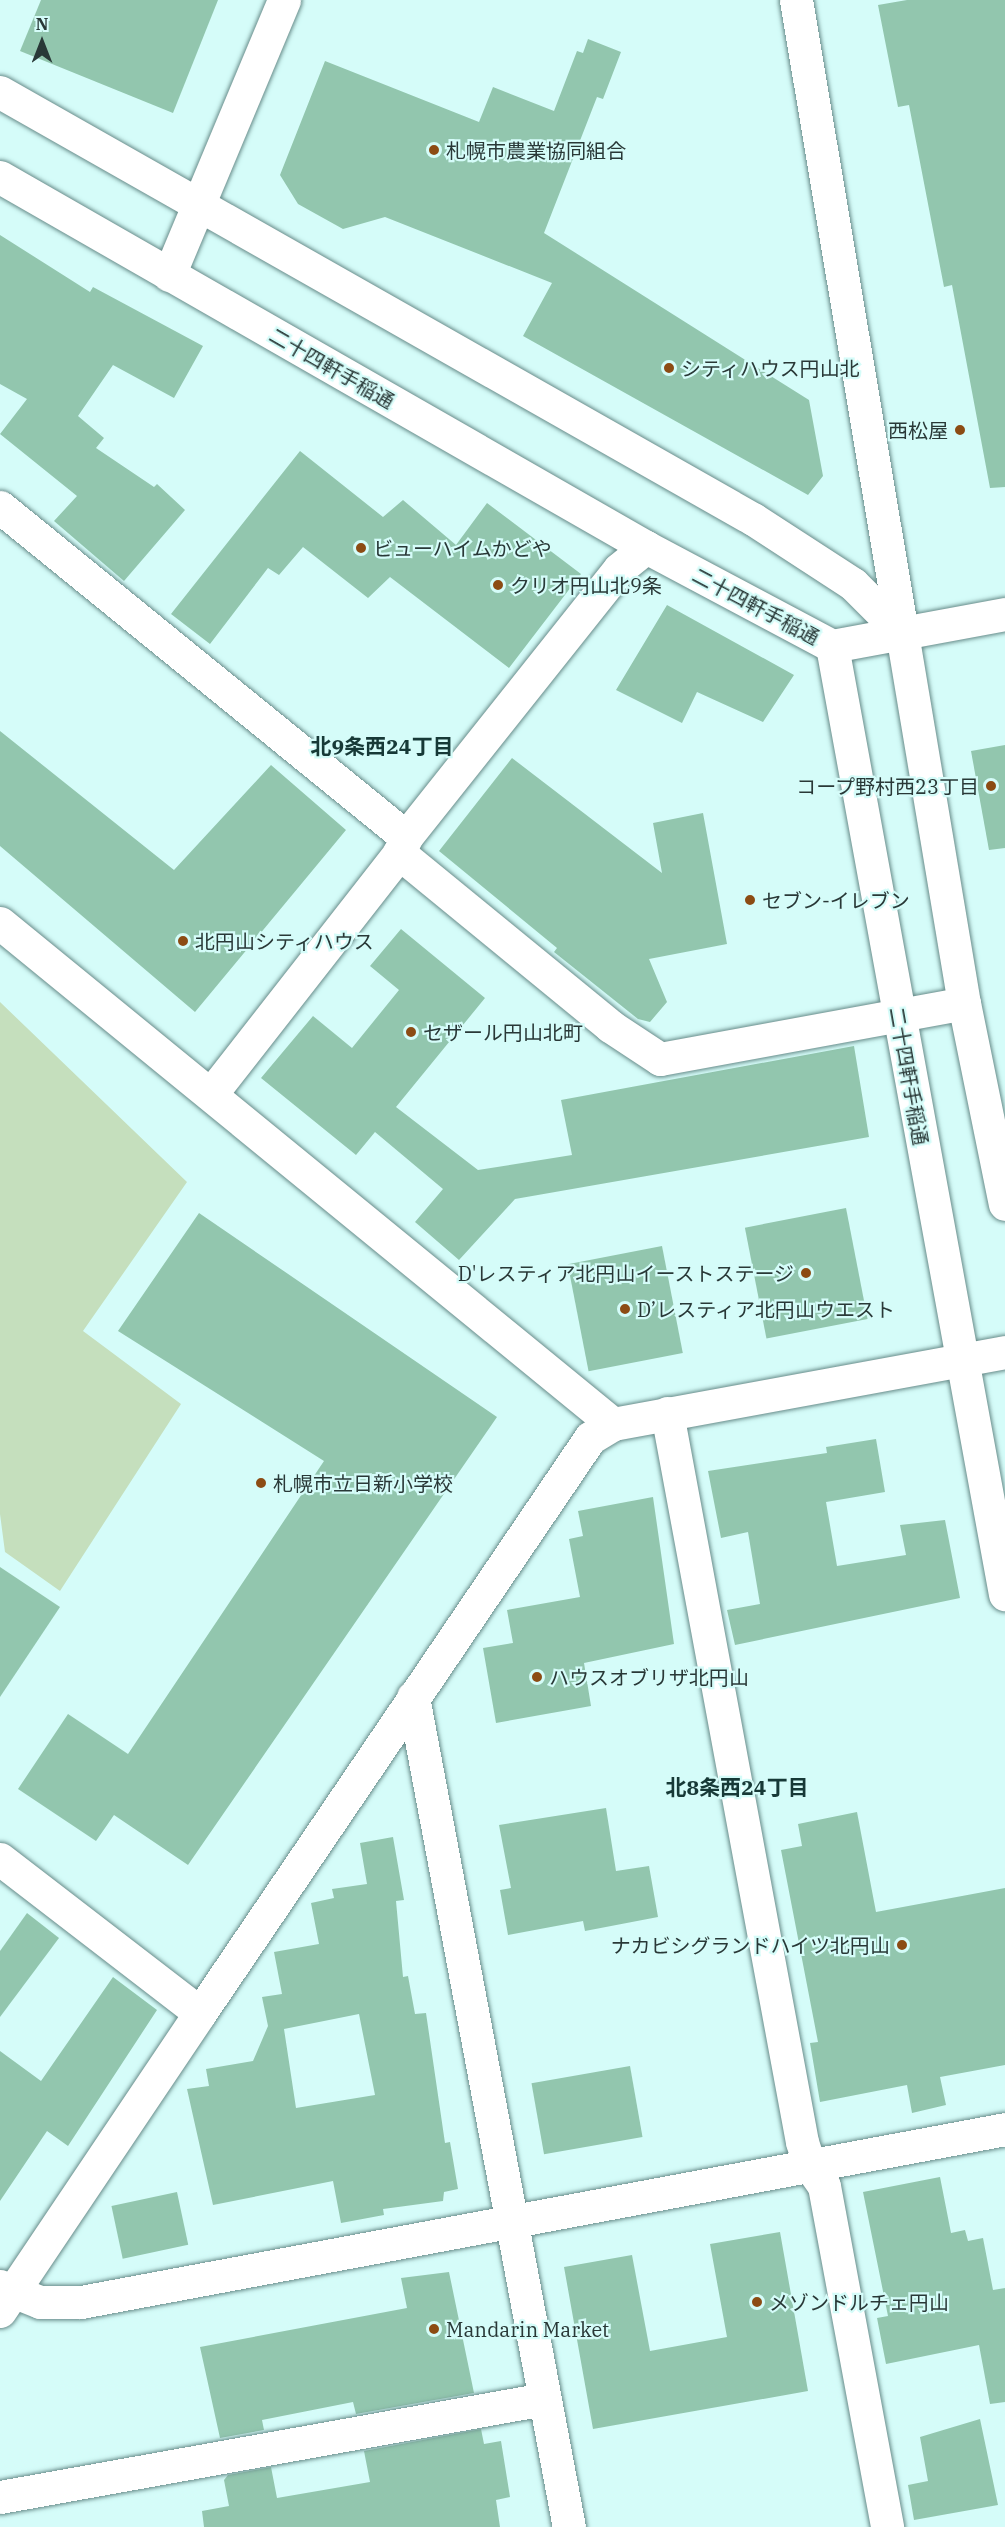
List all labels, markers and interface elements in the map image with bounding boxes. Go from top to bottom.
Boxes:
north arrow [12,12,72,72]
text: N [36,14,48,34]
place label: 札幌市農業協同組合 [446,138,626,162]
marker: 札幌市農業協同組合 [427,143,441,157]
street label: 二十四軒手稲通 [265,323,399,413]
place label: シティハウス円山北 [681,356,861,380]
marker: シティハウス円山北 [662,361,676,375]
place label: 西松屋 [888,418,948,442]
marker: 西松屋 [953,423,967,437]
place label: ビューハイムかどや [373,536,553,560]
marker: ビューハイムかどや [354,541,368,555]
street label: 二十四軒手稲通 [689,563,823,649]
place label: クリオ円山北9条 [510,573,662,597]
marker: クリオ円山北9条 [491,578,505,592]
district label: 北9条西24丁目 [311,733,453,759]
place label: コープ野村西23丁目 [795,774,979,798]
marker: コープ野村西23丁目 [984,779,998,793]
place label: セブン-イレブン [762,888,910,912]
marker: セブン-イレブン [743,893,757,907]
place label: 北円山シティハウス [195,929,375,953]
marker: 北円山シティハウス [176,934,190,948]
street label: 二十四軒手稲通 [885,1005,933,1147]
place label: セザール円山北町 [423,1020,583,1044]
marker: セザール円山北町 [404,1025,418,1039]
place label: D'レスティア北円山イーストステージ [455,1261,794,1285]
marker: D'レスティア北円山イーストステージ [799,1266,813,1280]
place label: D’レスティア北円山ウエスト [637,1297,896,1321]
marker: D’レスティア北円山ウエスト [618,1302,632,1316]
place label: 札幌市立日新小学校 [273,1471,453,1495]
marker: 札幌市立日新小学校 [254,1476,268,1490]
place label: ハウスオブリザ北円山 [549,1665,749,1689]
marker: ハウスオブリザ北円山 [530,1670,544,1684]
district label: 北8条西24丁目 [666,1774,808,1800]
place label: ナカビシグランドハイツ北円山 [610,1933,890,1957]
marker: ナカビシグランドハイツ北円山 [895,1938,909,1952]
place label: メゾンドルチェ円山 [769,2290,949,2314]
marker: メゾンドルチェ円山 [750,2295,764,2309]
place label: Mandarin Market [446,2317,609,2341]
marker: Mandarin Market [427,2322,441,2336]

